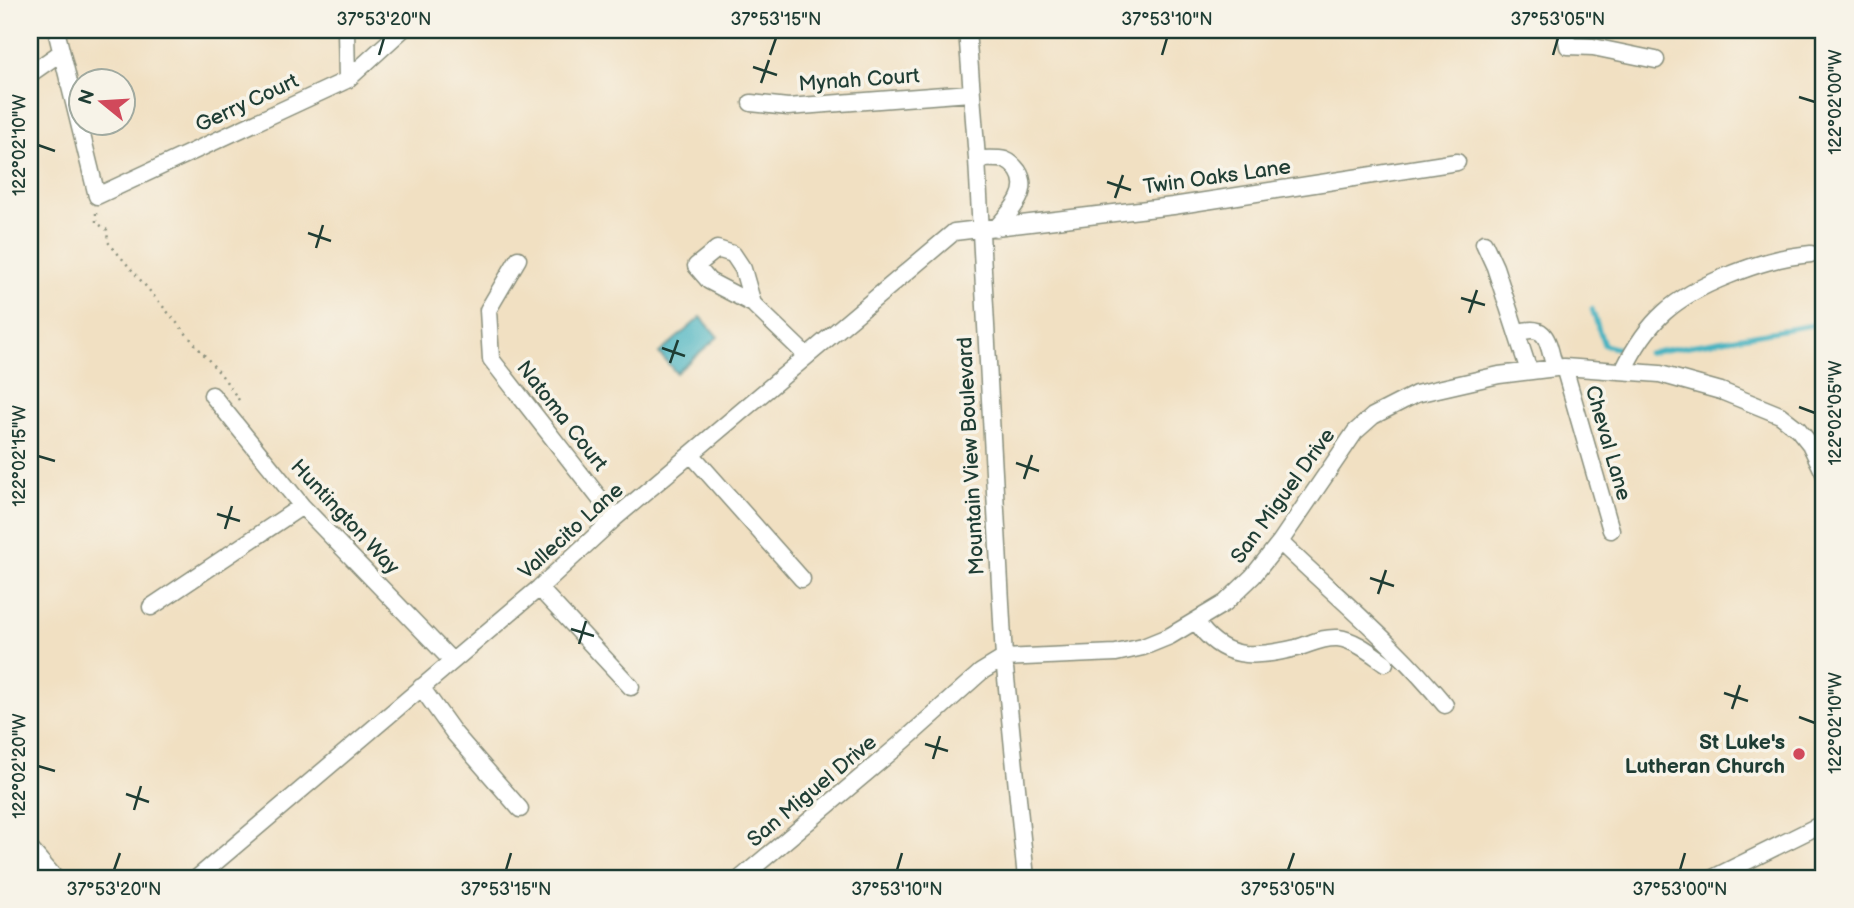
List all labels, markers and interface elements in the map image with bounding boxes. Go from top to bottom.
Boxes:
text: 37°53'20"N [336,9,432,30]
text: 37°53'15"N [730,9,822,30]
text: 37°53'10"N [1121,9,1213,30]
text: 37°53'05"N [1511,9,1605,30]
text: 122°02'00"W [1825,49,1846,155]
street label: Mynah Court [798,63,921,97]
north arrow [66,66,136,136]
street label: Gerry Court [191,68,303,138]
text: N [74,87,100,108]
text: 122°02'10"W [9,93,30,196]
street label: Twin Oaks Lane [1142,154,1292,200]
street label: Mountain View Boulevard [952,336,990,576]
street label: Natoma Court [511,356,613,477]
text: 122°02'05"W [1825,360,1846,466]
street label: Cheval Lane [1580,383,1636,503]
text: 122°02'15"W [9,405,30,507]
street label: San Miguel Drive [1226,423,1340,569]
street label: Huntington Way [285,454,405,580]
street label: Vallecito Lane [514,478,628,584]
text: 122°02'10"W [1825,671,1846,774]
text: 122°02'20"W [9,713,30,819]
street label: San Miguel Drive [742,730,882,852]
place label: St Luke's Lutheran Church [1625,730,1785,779]
marker: St Luke's Lutheran Church [1791,746,1807,762]
text: 37°53'20"N [66,879,162,900]
text: 37°53'15"N [460,879,552,900]
text: 37°53'10"N [851,879,943,900]
text: 37°53'05"N [1241,879,1335,900]
text: 37°53'00"N [1632,879,1728,900]

